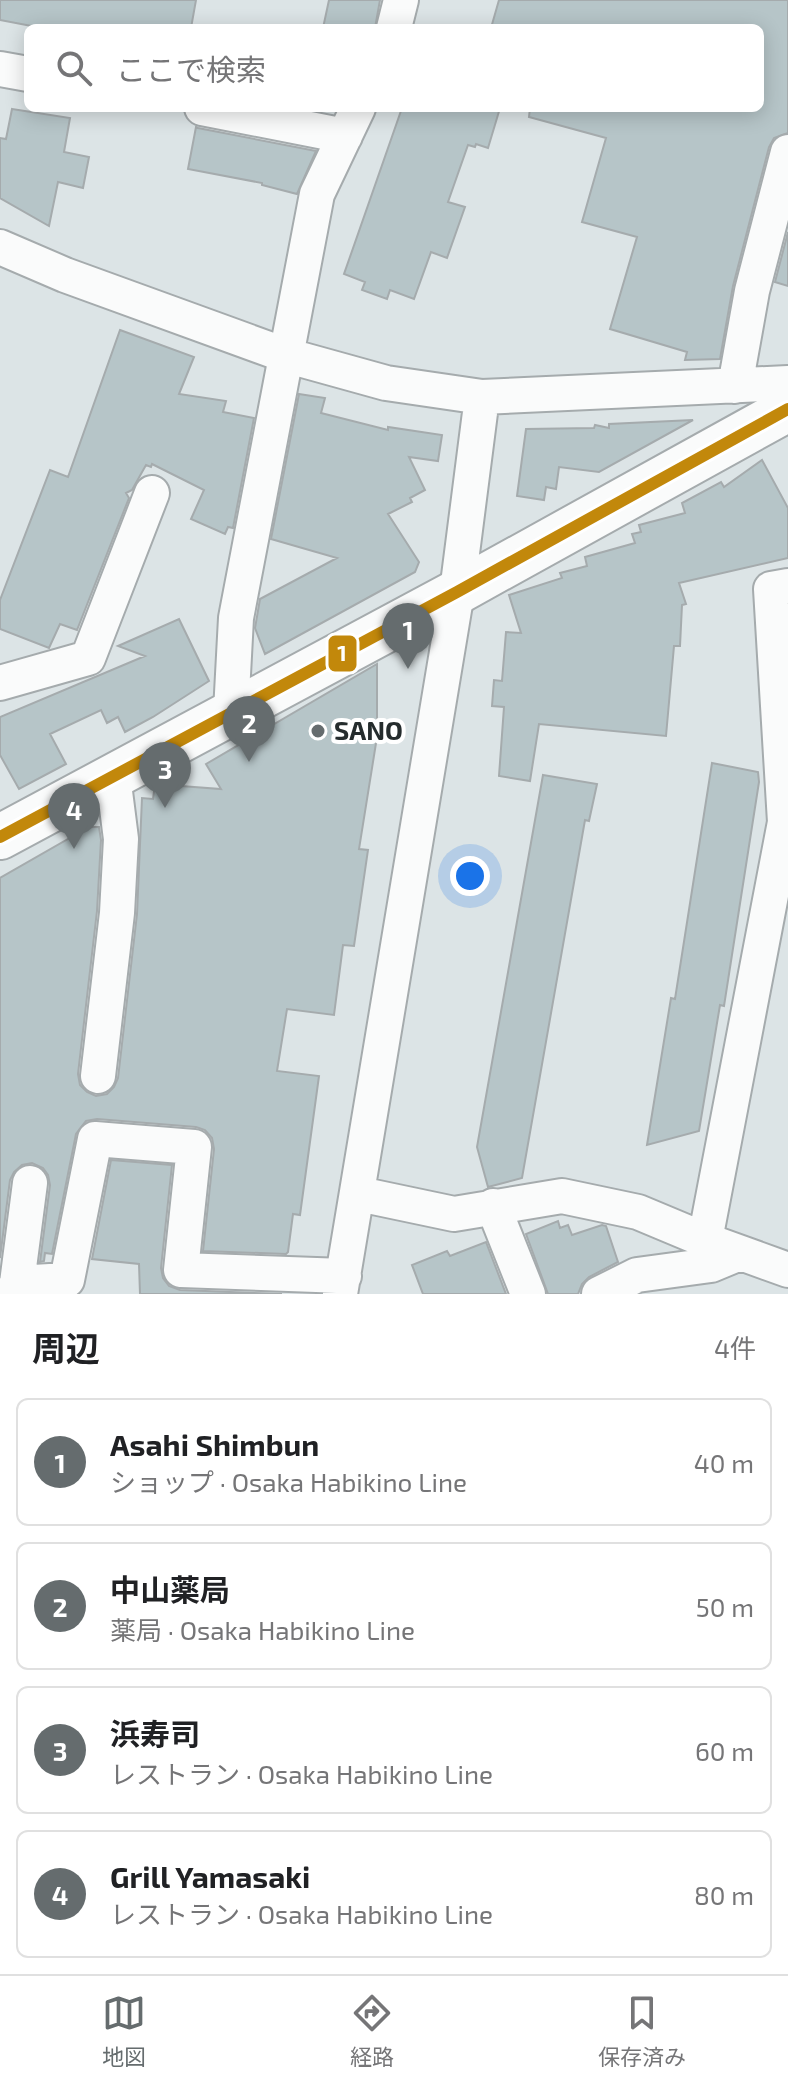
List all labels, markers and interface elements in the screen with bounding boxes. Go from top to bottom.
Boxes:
search box [24,24,764,112]
icon: search [52,46,96,90]
text: ここで検索 [116,51,266,87]
pin: 1 [382,603,434,669]
line badge: 1 [327,634,358,673]
text: 1 [337,639,347,665]
pin: 2 [223,696,275,762]
place label: SANO [334,714,403,745]
marker: SANO [309,722,327,740]
pin: 3 [139,742,191,808]
pin: 4 [48,783,100,849]
your location [450,856,490,896]
text: 周辺 [32,1327,100,1368]
text: 4件 [714,1332,756,1363]
text: Asahi Shimbun [110,1426,319,1462]
text: 1 [54,1447,66,1478]
text: 40 m [694,1447,754,1478]
text: ショップ · Osaka Habikino Line [110,1466,467,1497]
text: 中山薬局 [110,1571,230,1607]
text: 2 [52,1591,68,1622]
text: 50 m [696,1591,754,1622]
text: 薬局 · Osaka Habikino Line [110,1614,415,1645]
text: 浜寿司 [110,1715,200,1751]
text: 3 [53,1735,67,1766]
text: 60 m [695,1735,754,1766]
text: レストラン · Osaka Habikino Line [110,1758,493,1789]
text: Grill Yamasaki [110,1858,310,1894]
text: 4 [52,1879,68,1910]
text: 80 m [694,1879,754,1910]
text: レストラン · Osaka Habikino Line [110,1898,493,1929]
tab: 地図 [102,1991,146,2071]
tab: 経路 [350,1991,394,2071]
tab: 保存済み [598,1991,686,2071]

